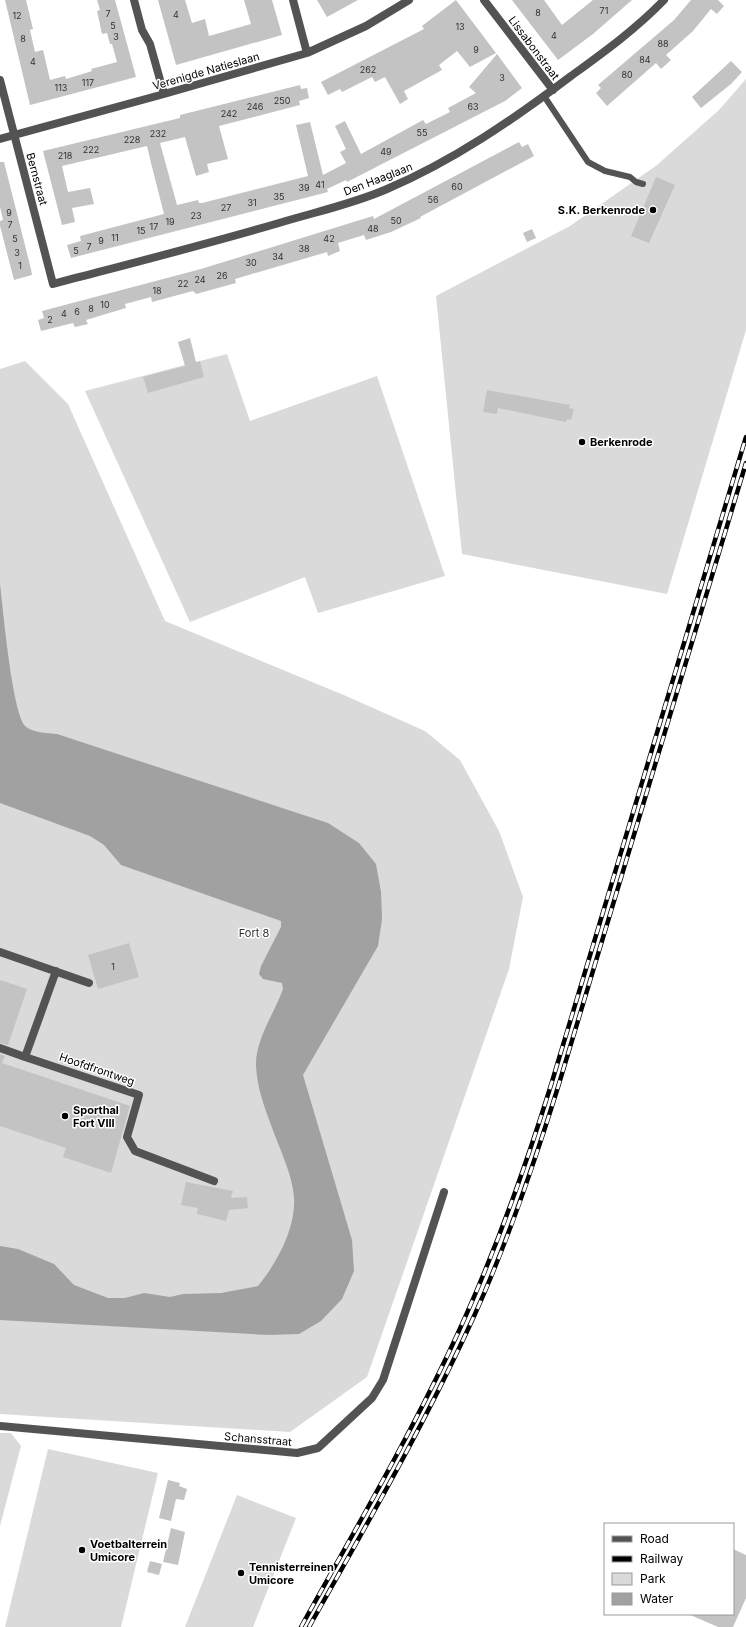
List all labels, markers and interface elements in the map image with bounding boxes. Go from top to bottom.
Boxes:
house number: 71 [600,5,608,16]
house number: 8 [535,7,541,18]
house number: 7 [105,8,111,19]
house number: 4 [173,9,179,20]
house number: 12 [12,10,22,21]
street label: Lissabonstraat [506,13,563,83]
house number: 5 [110,20,116,31]
house number: 13 [455,21,465,32]
house number: 4 [551,30,557,41]
house number: 3 [113,31,119,42]
house number: 8 [20,33,26,44]
house number: 88 [657,38,669,49]
house number: 9 [473,44,479,55]
street label: Verenigde Natieslaan [151,49,261,93]
house number: 84 [639,54,651,65]
house number: 4 [30,56,36,67]
house number: 262 [360,64,376,75]
house number: 80 [621,69,633,80]
house number: 3 [499,72,505,83]
house number: 117 [82,77,94,88]
house number: 113 [55,82,68,93]
house number: 250 [274,95,291,106]
house number: 246 [247,101,264,112]
house number: 63 [467,101,479,112]
house number: 242 [221,108,237,119]
house number: 55 [417,127,427,138]
house number: 232 [150,128,166,139]
house number: 228 [124,134,141,145]
house number: 222 [83,144,99,155]
house number: 49 [380,146,392,157]
house number: 218 [58,150,73,161]
street label: Bernstraat [23,151,51,207]
street label: Den Haaglaan [342,159,414,199]
house number: 41 [315,179,325,190]
house number: 60 [451,181,463,192]
house number: 39 [298,182,310,193]
house number: 35 [273,191,285,202]
house number: 56 [427,194,439,205]
house number: 31 [247,197,257,208]
house number: 27 [221,202,231,213]
place label: S.K. Berkenrode [558,203,645,217]
marker: S.K. Berkenrode [648,205,658,215]
house number: 9 [6,207,12,218]
house number: 23 [190,210,202,221]
house number: 50 [390,215,402,226]
house number: 19 [165,216,175,227]
house number: 7 [7,219,13,230]
house number: 17 [150,221,158,232]
house number: 48 [367,223,379,234]
house number: 15 [136,225,146,236]
house number: 11 [111,232,119,243]
house number: 5 [12,233,18,244]
house number: 42 [323,233,335,244]
house number: 9 [98,235,104,246]
house number: 7 [86,241,92,252]
house number: 38 [298,243,310,254]
house number: 5 [73,245,79,256]
house number: 3 [14,247,20,258]
house number: 34 [272,251,284,262]
house number: 30 [245,257,257,268]
house number: 1 [18,260,22,271]
house number: 26 [216,270,228,281]
house number: 24 [194,274,206,285]
house number: 22 [178,278,188,289]
house number: 18 [152,285,162,296]
house number: 10 [100,299,110,310]
house number: 8 [88,303,94,314]
house number: 6 [74,306,80,317]
house number: 4 [61,308,67,319]
house number: 2 [47,314,53,325]
place label: Berkenrode [590,435,653,449]
marker: Berkenrode [577,437,587,447]
park label: Fort 8 [239,926,269,940]
house number: 1 [111,961,115,972]
street label: Hoofdfrontweg [58,1050,136,1088]
place label: Sporthal Fort VIII [73,1103,119,1130]
marker: Sporthal Fort VIII [60,1111,70,1121]
street label: Schansstraat [224,1429,293,1449]
legend [604,1523,734,1615]
text: Road [640,1531,669,1546]
place label: Voetbalterrein Umicore [90,1537,167,1564]
marker: Voetbalterrein Umicore [77,1545,87,1555]
text: Railway [640,1551,684,1566]
place label: Tennisterreinen Umicore [249,1560,334,1587]
marker: Tennisterreinen Umicore [236,1568,246,1578]
text: Park [640,1571,666,1586]
text: Water [640,1591,674,1606]

